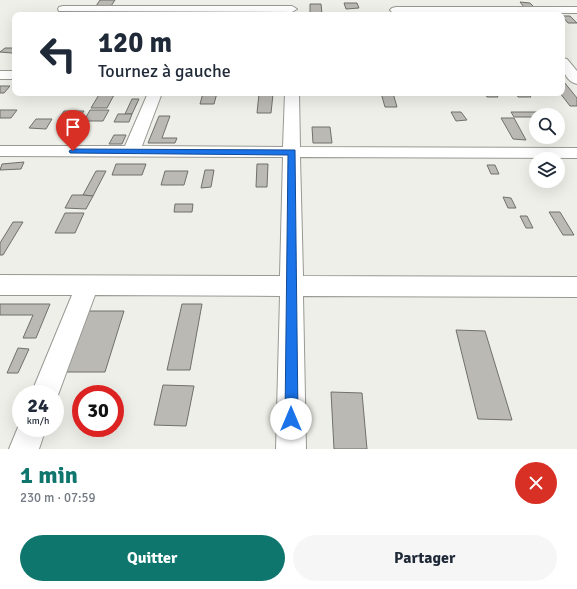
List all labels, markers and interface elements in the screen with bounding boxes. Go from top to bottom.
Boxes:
text: 120 m [98,26,172,60]
icon: left [32,28,84,80]
text: Tournez à gauche [98,60,231,82]
map controls [529,108,565,188]
button: search [529,108,565,144]
pin [56,110,90,151]
icon: arrive [62,116,84,138]
button: layers [529,152,565,188]
speed limit sign: 30 [72,385,124,437]
text: 24 [27,393,49,418]
position arrow [270,398,312,440]
text: km/h [27,415,49,427]
text: 1 min [20,460,78,490]
button: close [515,462,557,504]
text: 230 m · 07:59 [20,490,96,506]
button: Quitter [20,535,285,581]
button: Partager [293,535,557,581]

